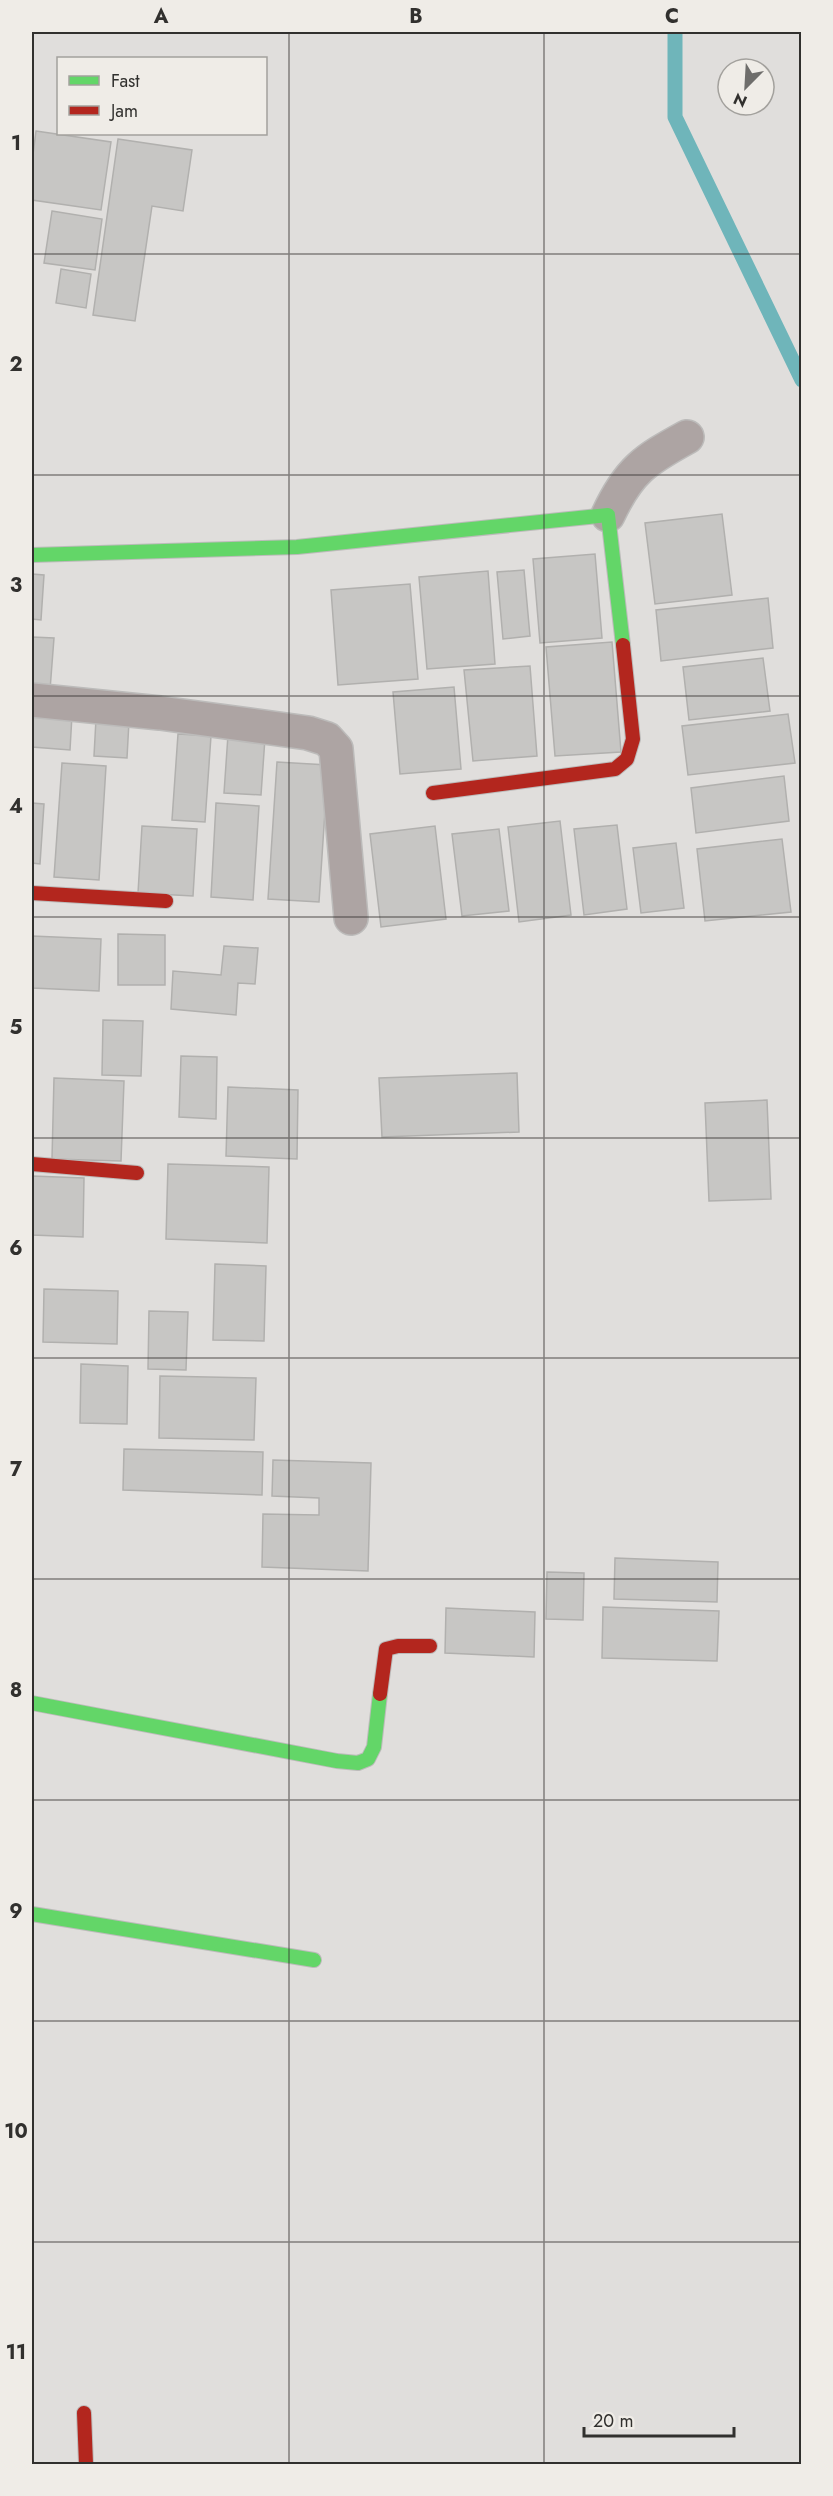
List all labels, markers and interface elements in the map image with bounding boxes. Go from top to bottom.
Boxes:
text: A [153,2,169,31]
text: B [409,2,423,31]
text: C [665,2,679,31]
legend [57,57,267,135]
north arrow [716,57,776,117]
text: Fast [111,68,140,94]
text: N [730,87,751,113]
text: Jam [109,98,138,124]
text: 1 [11,129,21,158]
text: 2 [9,350,23,379]
text: 3 [10,571,22,600]
text: 4 [9,792,23,821]
text: 5 [10,1013,23,1042]
text: 6 [9,1234,23,1263]
text: 7 [10,1455,23,1484]
text: 8 [10,1676,22,1705]
text: 9 [9,1897,23,1926]
text: 10 [4,2117,28,2146]
text: 11 [6,2338,26,2367]
scale bar [584,2400,734,2438]
text: 20 m [593,2408,633,2434]

